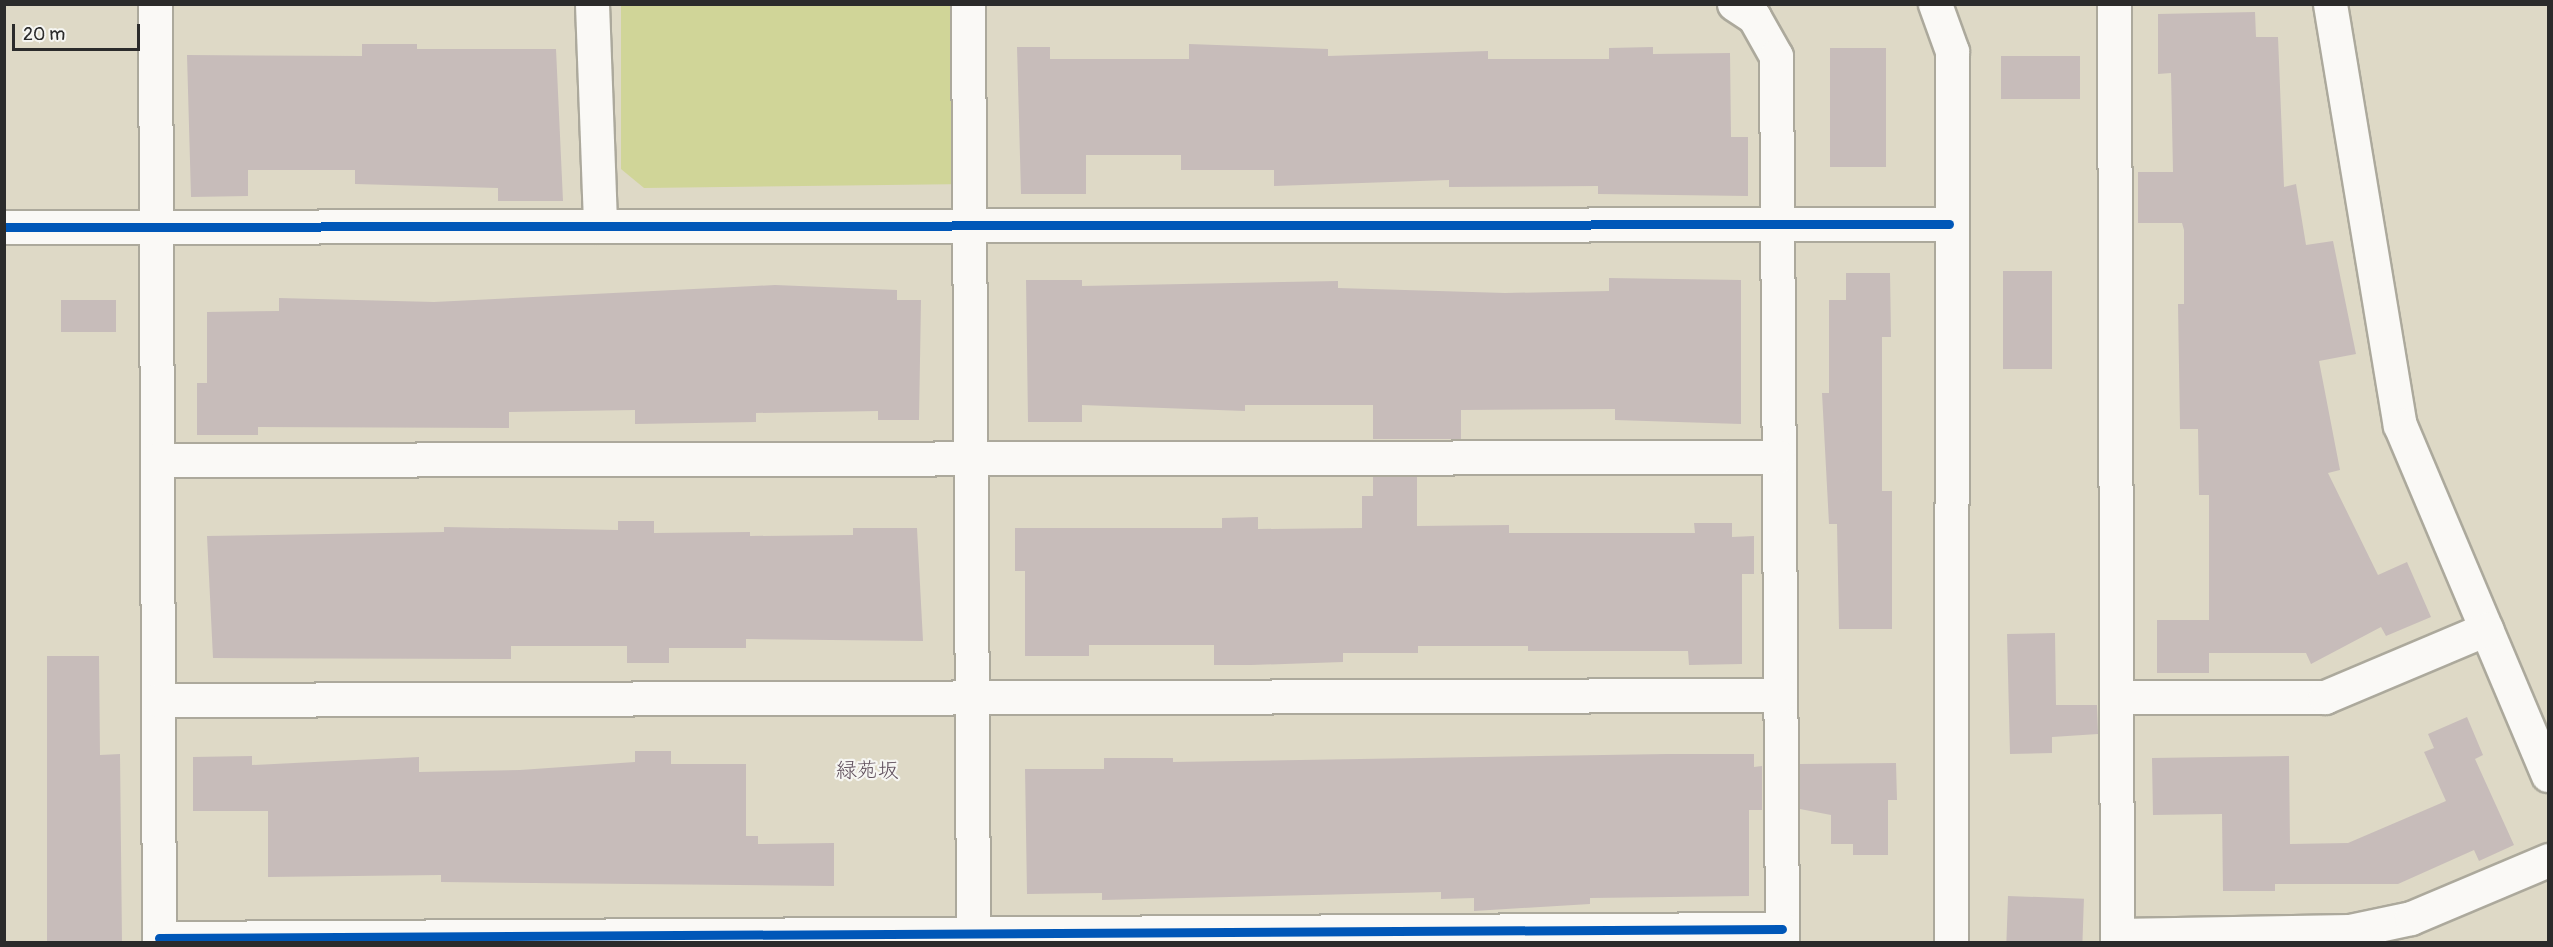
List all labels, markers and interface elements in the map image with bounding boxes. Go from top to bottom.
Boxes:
scale bar [15,12,142,50]
text: 20 m [23,23,65,46]
district label: 緑苑坂 [836,758,898,784]

